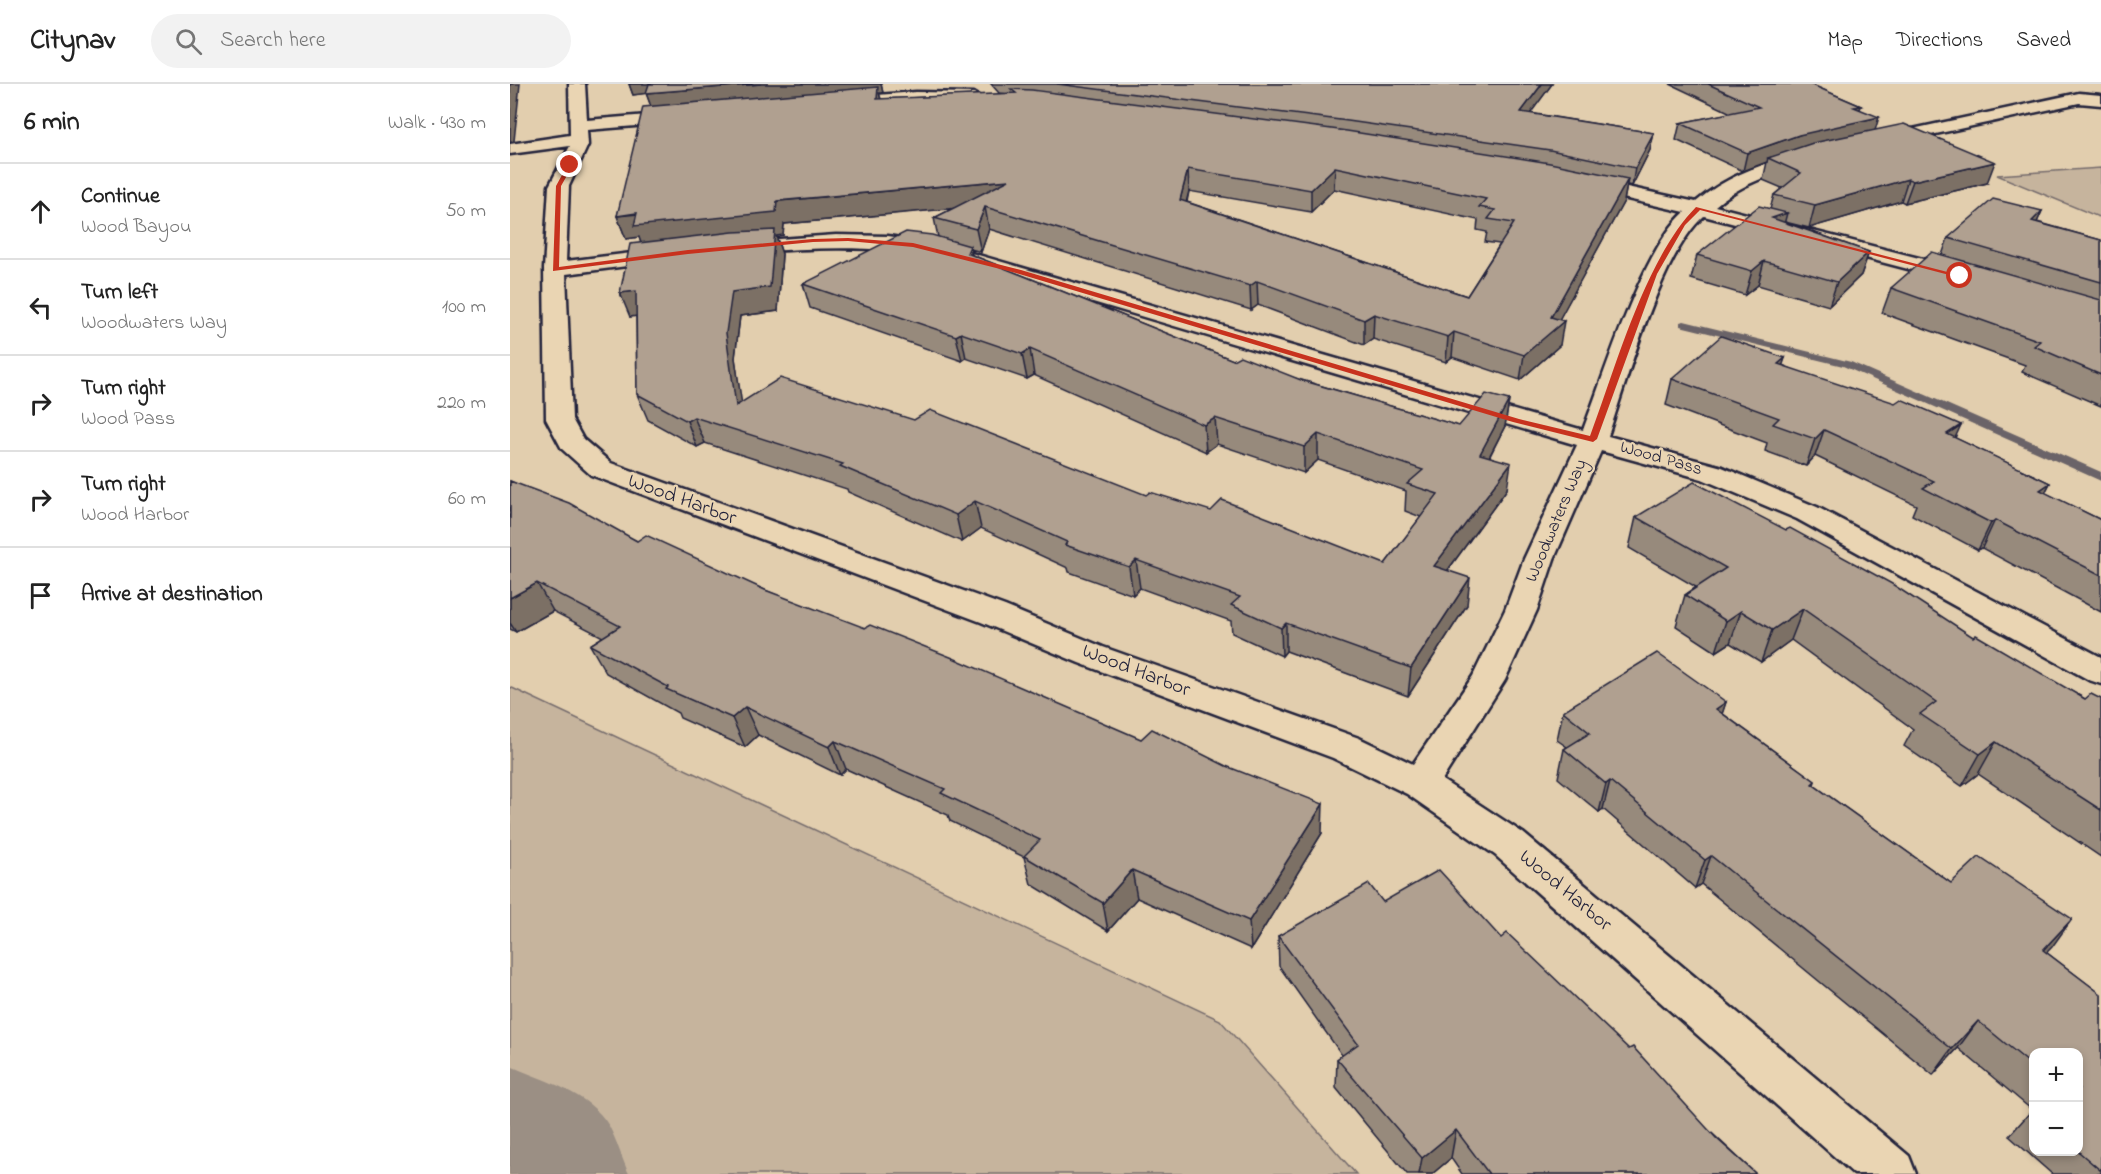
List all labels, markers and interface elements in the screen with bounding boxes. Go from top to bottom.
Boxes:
search box [151,14,571,68]
text: Citynav [30,21,115,62]
icon: search [172,25,205,58]
text: Search here [220,25,326,57]
text: Map [1827,26,1863,56]
text: Directions [1896,26,1983,56]
text: Saved [2016,26,2071,56]
text: 6 min [24,104,80,142]
text: Walk · 430 m [388,109,486,138]
route end [556,151,582,177]
text: Continue [81,181,160,213]
icon: ahead [24,195,57,228]
text: 50 m [445,197,486,226]
text: Wood Bayou [81,213,191,242]
route start [1946,262,1972,288]
text: Turn left [81,277,158,309]
icon: left [24,291,57,324]
text: 100 m [442,293,486,322]
text: Woodwaters Way [81,309,227,338]
text: Turn right [81,373,166,405]
icon: right [24,387,57,420]
text: 220 m [437,389,486,418]
text: Wood Pass [81,405,175,434]
street label: Wood Pass [1617,435,1705,483]
street label: Woodwaters Way [1519,455,1595,587]
street label: Wood Harbor [623,466,741,534]
text: Turn right [81,469,166,501]
icon: right [24,483,57,516]
text: 60 m [448,485,486,514]
text: Wood Harbor [81,501,189,530]
icon: arrive [24,579,57,612]
text: Arrive at destination [81,579,263,611]
street label: Wood Harbor [1078,637,1195,706]
street label: Wood Harbor [1512,843,1619,939]
map controls [2029,1048,2083,1156]
button: + [2029,1048,2083,1102]
button: − [2029,1102,2083,1156]

